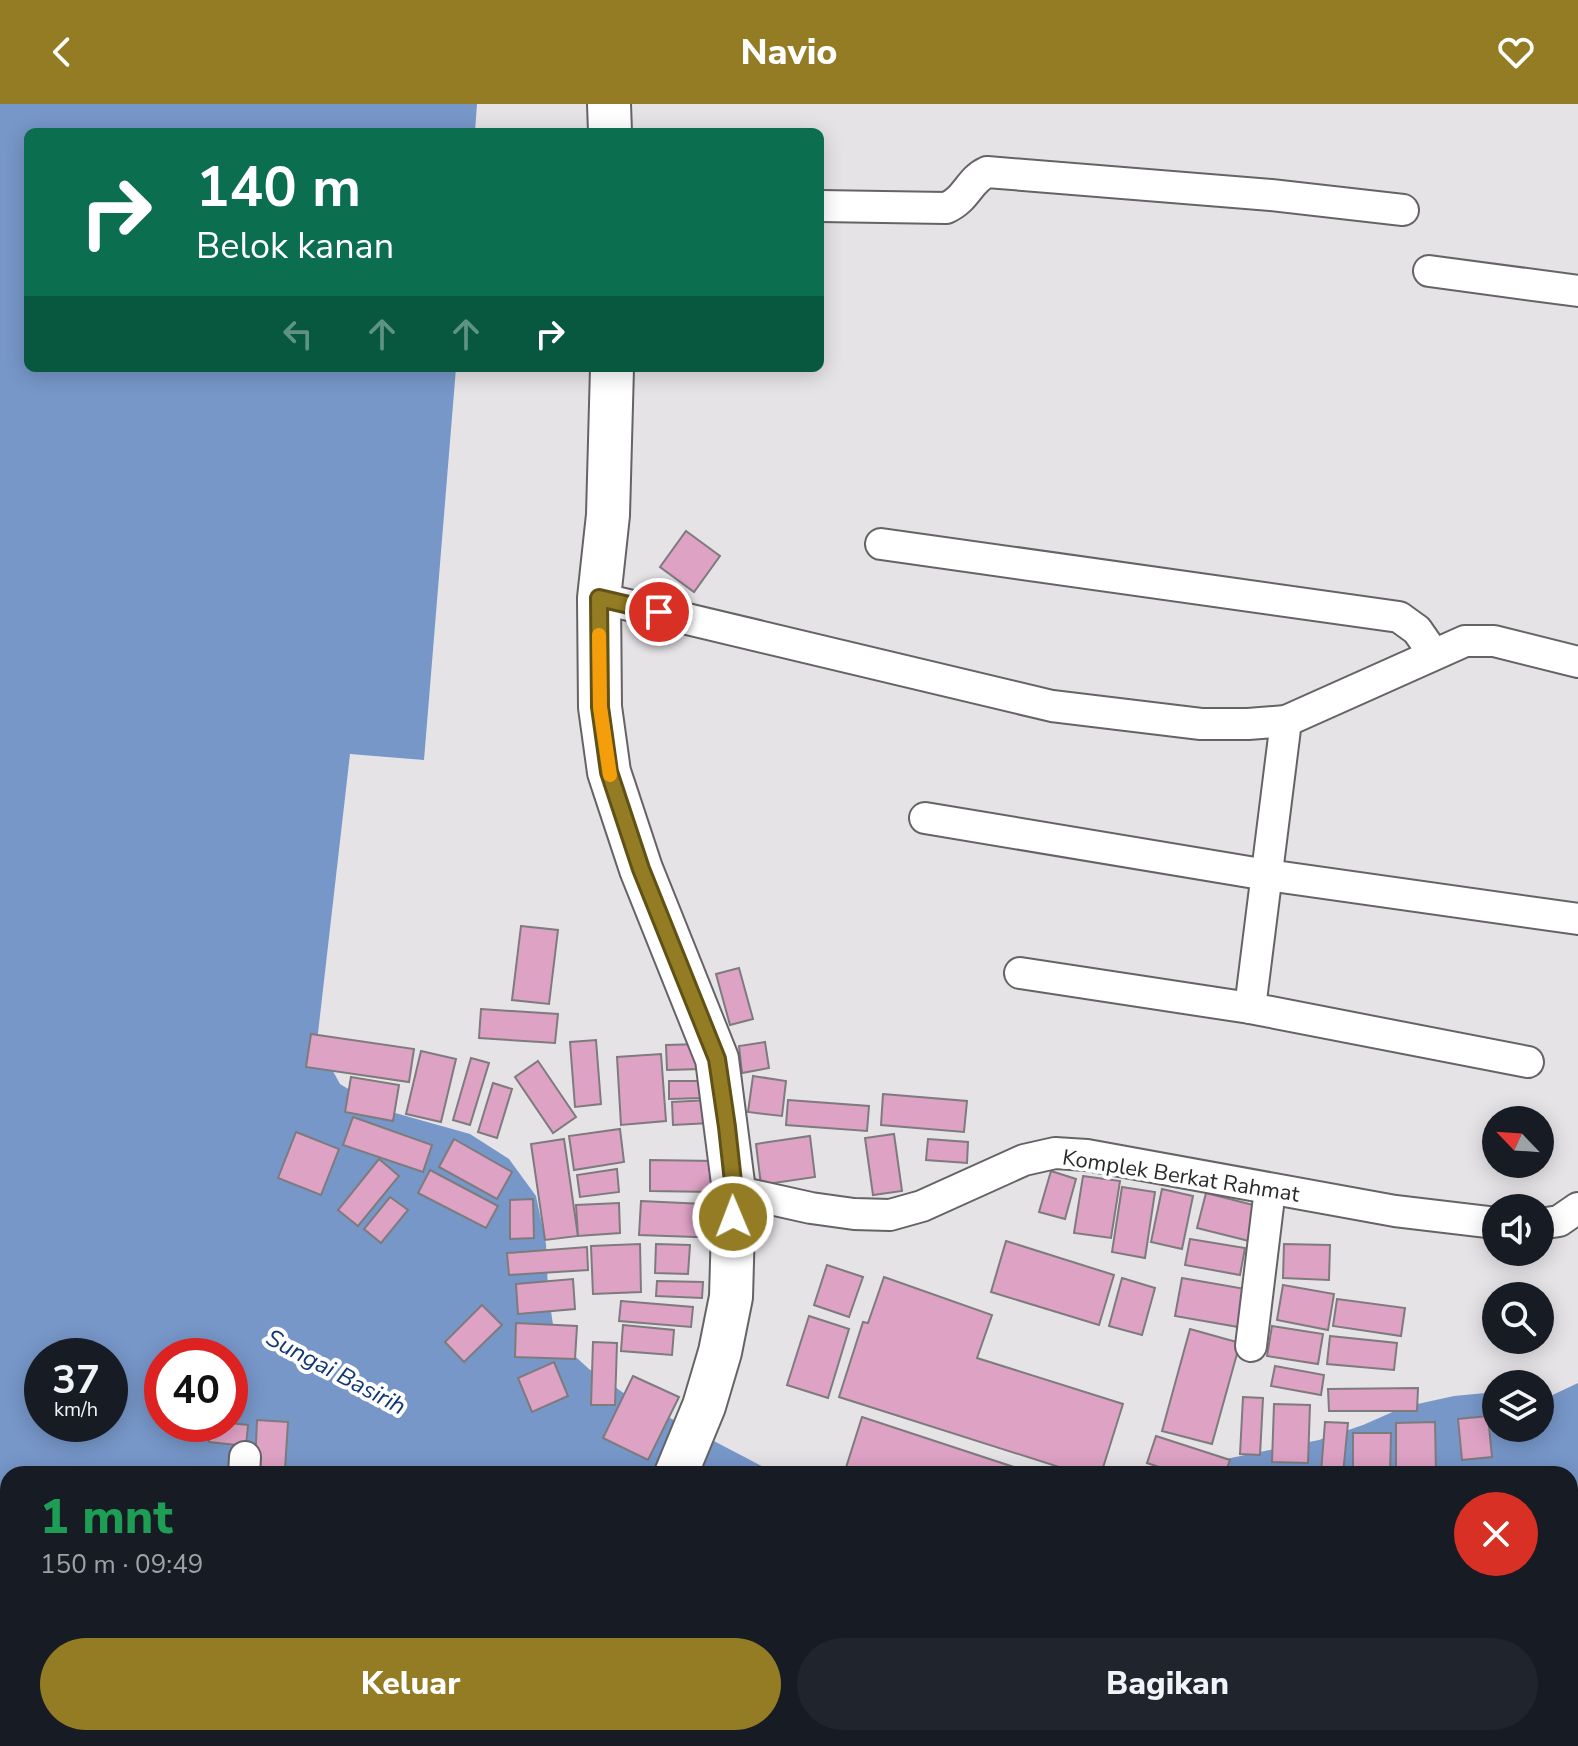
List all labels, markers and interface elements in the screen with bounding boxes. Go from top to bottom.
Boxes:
text: Navio [740,28,838,77]
icon: back [40,30,84,74]
icon: heart [1494,30,1538,74]
text: 140 m [196,149,361,226]
icon: right [64,160,168,264]
text: Belok kanan [196,222,394,271]
icon: left [276,312,320,356]
icon: ahead [360,312,404,356]
icon: ahead [444,312,488,356]
icon: right [528,312,572,356]
pin [625,578,693,646]
icon: arrive [637,590,681,634]
north arrow [1482,1106,1554,1178]
map controls [1482,1106,1554,1442]
street label: Komplek Berkat Rahmat [1060,1142,1302,1210]
position arrow [691,1175,775,1259]
button: sound [1482,1194,1554,1266]
button: search [1482,1282,1554,1354]
water label: Sungai Basirih [260,1322,412,1422]
speed limit sign: 40 [144,1338,248,1442]
text: 37 [52,1353,100,1407]
button: layers [1482,1370,1554,1442]
text: km/h [54,1396,98,1423]
text: 1 mnt [40,1484,173,1550]
button: close [1454,1492,1538,1576]
text: 150 m · 09:49 [40,1547,203,1582]
button: Keluar [40,1638,781,1730]
button: Bagikan [797,1638,1538,1730]

